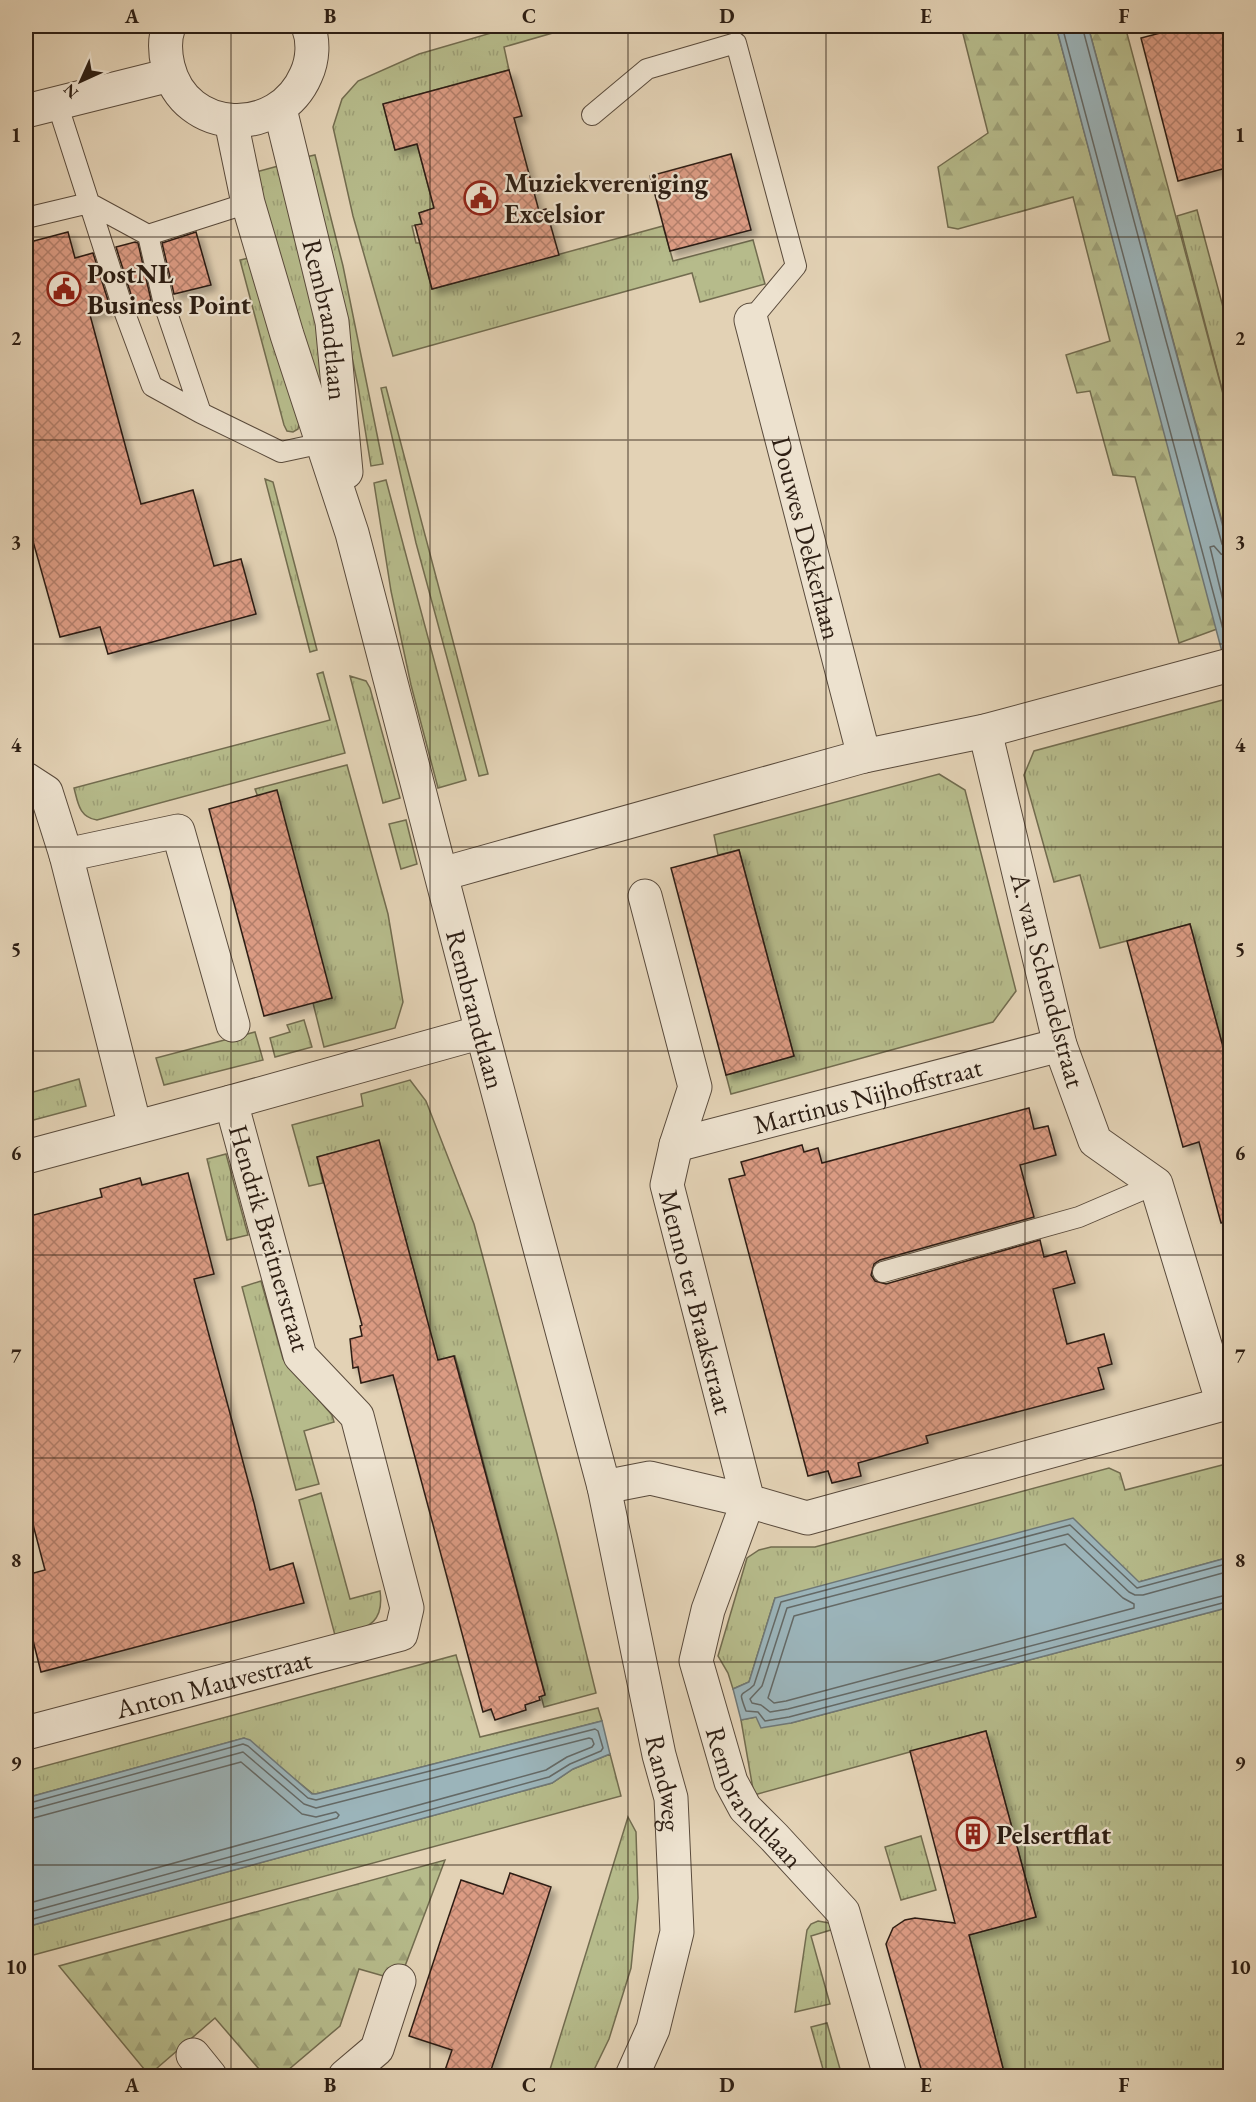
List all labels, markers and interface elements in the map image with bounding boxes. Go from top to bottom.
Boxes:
text: A [124,3,140,29]
text: B [324,3,336,29]
text: C [522,3,536,29]
text: D [719,3,735,29]
text: E [920,3,932,29]
text: F [1119,3,1130,29]
north arrow [51,51,111,111]
text: N [59,79,83,103]
text: 1 [11,122,21,148]
text: 1 [1235,122,1245,148]
place label: Muziekvereniging Excelsior [504,165,709,231]
public building icon: Muziekvereniging Excelsior [463,180,499,216]
street label: Rembrandtlaan [295,235,357,402]
place label: PostNL Business Point [87,256,251,322]
public building icon: PostNL Business Point [46,271,82,307]
text: 2 [11,325,22,351]
text: 2 [1235,325,1246,351]
street label: Douwes Dekkerlaan [764,432,851,643]
text: 3 [11,529,21,555]
text: 3 [1235,529,1245,555]
text: 4 [11,732,22,758]
text: 4 [1235,732,1246,758]
street label: A. van Schendelstraat [1002,868,1094,1092]
street label: Rembrandtlaan [439,926,514,1093]
text: 5 [11,936,21,962]
text: 5 [1235,936,1245,962]
street label: Martinus Nijhoffstraat [750,1048,986,1142]
street label: Hendrik Breitnerstraat [221,1120,319,1356]
text: 6 [11,1140,22,1166]
text: 6 [1235,1140,1246,1166]
street label: Menno ter Braakstraat [651,1186,743,1418]
text: 7 [11,1343,22,1369]
text: 7 [1235,1343,1246,1369]
text: 8 [11,1547,21,1573]
text: 8 [1235,1547,1245,1573]
street label: Anton Mauvestraat [111,1641,316,1726]
street label: Rembrandtlaan [698,1723,811,1875]
street label: Randweg [638,1732,690,1832]
text: 9 [11,1750,22,1776]
text: 9 [1235,1750,1246,1776]
building icon: Pelsertflat [955,1816,991,1852]
place label: Pelsertflat [996,1817,1111,1852]
text: 10 [5,1954,27,1980]
text: 10 [1229,1954,1251,1980]
text: A [124,2072,140,2098]
text: B [324,2072,336,2098]
text: C [522,2072,536,2098]
text: D [719,2072,735,2098]
text: E [920,2072,932,2098]
text: F [1119,2072,1130,2098]

